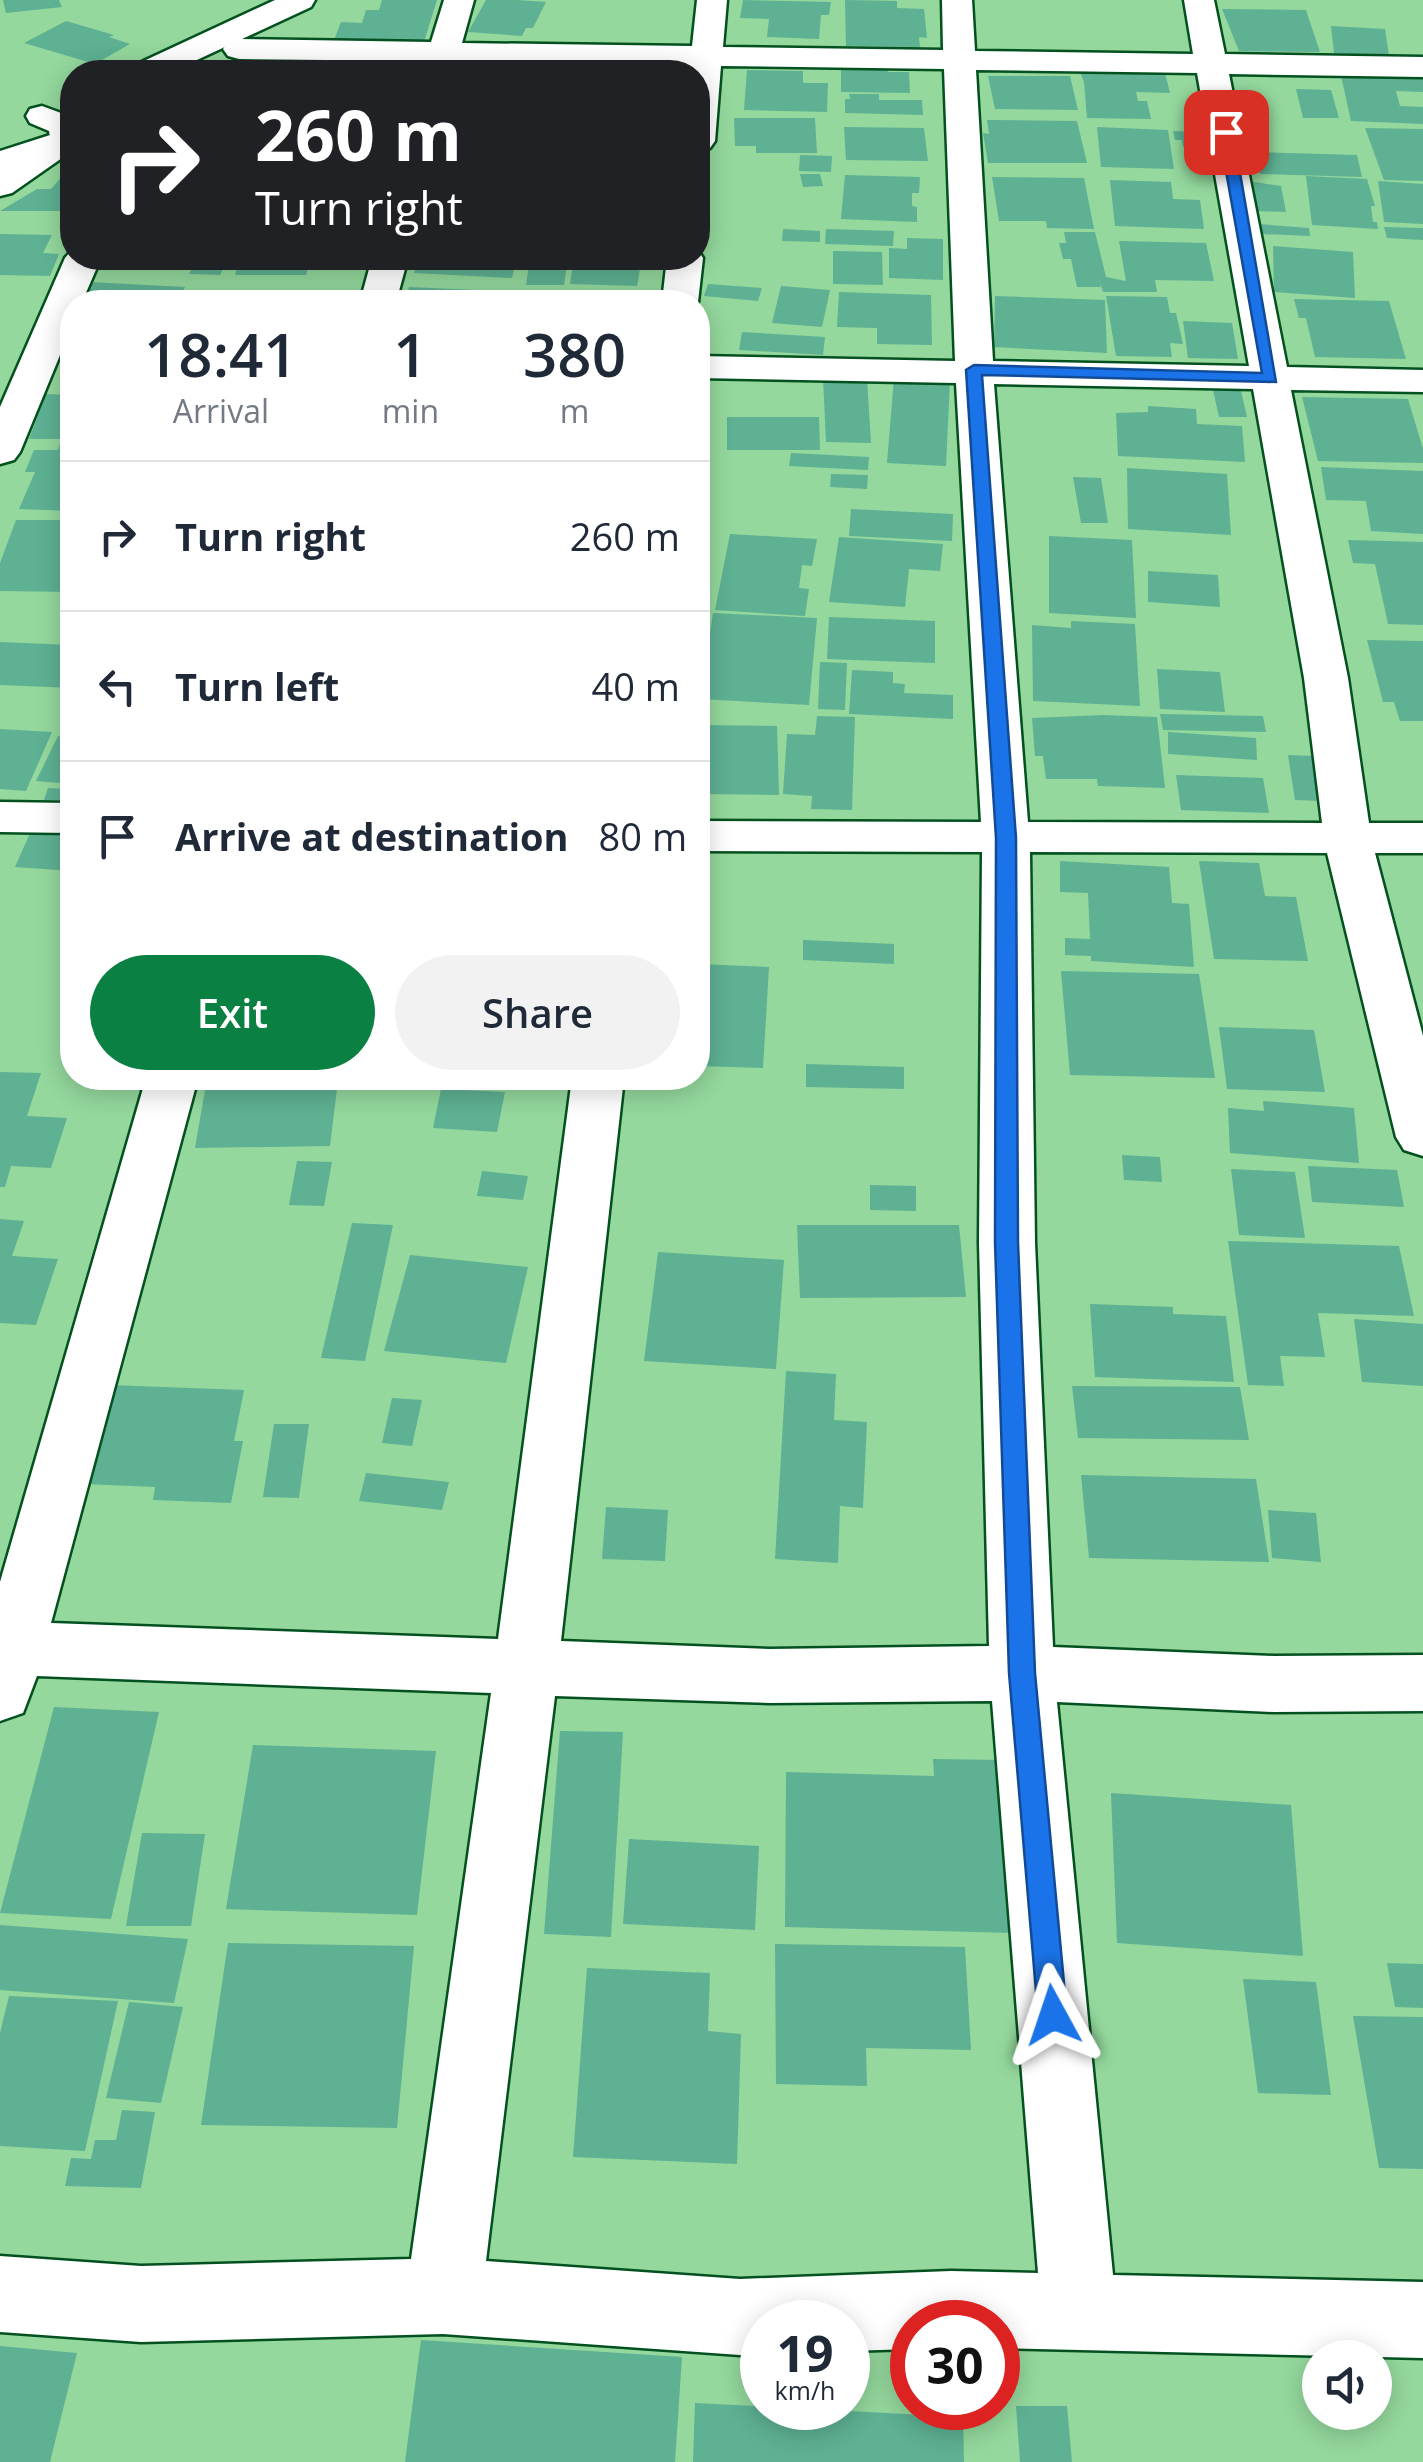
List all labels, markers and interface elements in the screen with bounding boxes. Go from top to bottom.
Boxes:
text: 260 m [255,86,462,182]
pin [1184,90,1269,175]
icon: right [90,100,220,230]
icon: arrive [1199,105,1254,160]
text: Turn right [255,177,463,238]
text: 18:41 [144,313,298,395]
text: 1 [393,313,428,395]
text: 380 [523,313,626,395]
text: Arrival [173,389,269,432]
text: min [382,389,439,432]
text: m [560,389,589,432]
icon: right [90,509,145,564]
text: Turn right [175,510,366,562]
text: 260 m [570,510,680,562]
icon: left [90,659,145,714]
text: Turn left [175,660,339,712]
text: 40 m [591,660,680,712]
icon: arrive [90,809,145,864]
text: Arrive at destination [175,810,569,862]
text: 80 m [599,810,687,862]
button: Exit [90,955,375,1070]
button: Share [395,955,680,1070]
position arrow [1001,1963,1105,2067]
speed limit sign: 30 [890,2300,1020,2430]
text: 19 [776,2319,834,2387]
map controls [1302,2340,1392,2430]
button: sound [1302,2340,1392,2430]
text: km/h [775,2373,835,2407]

